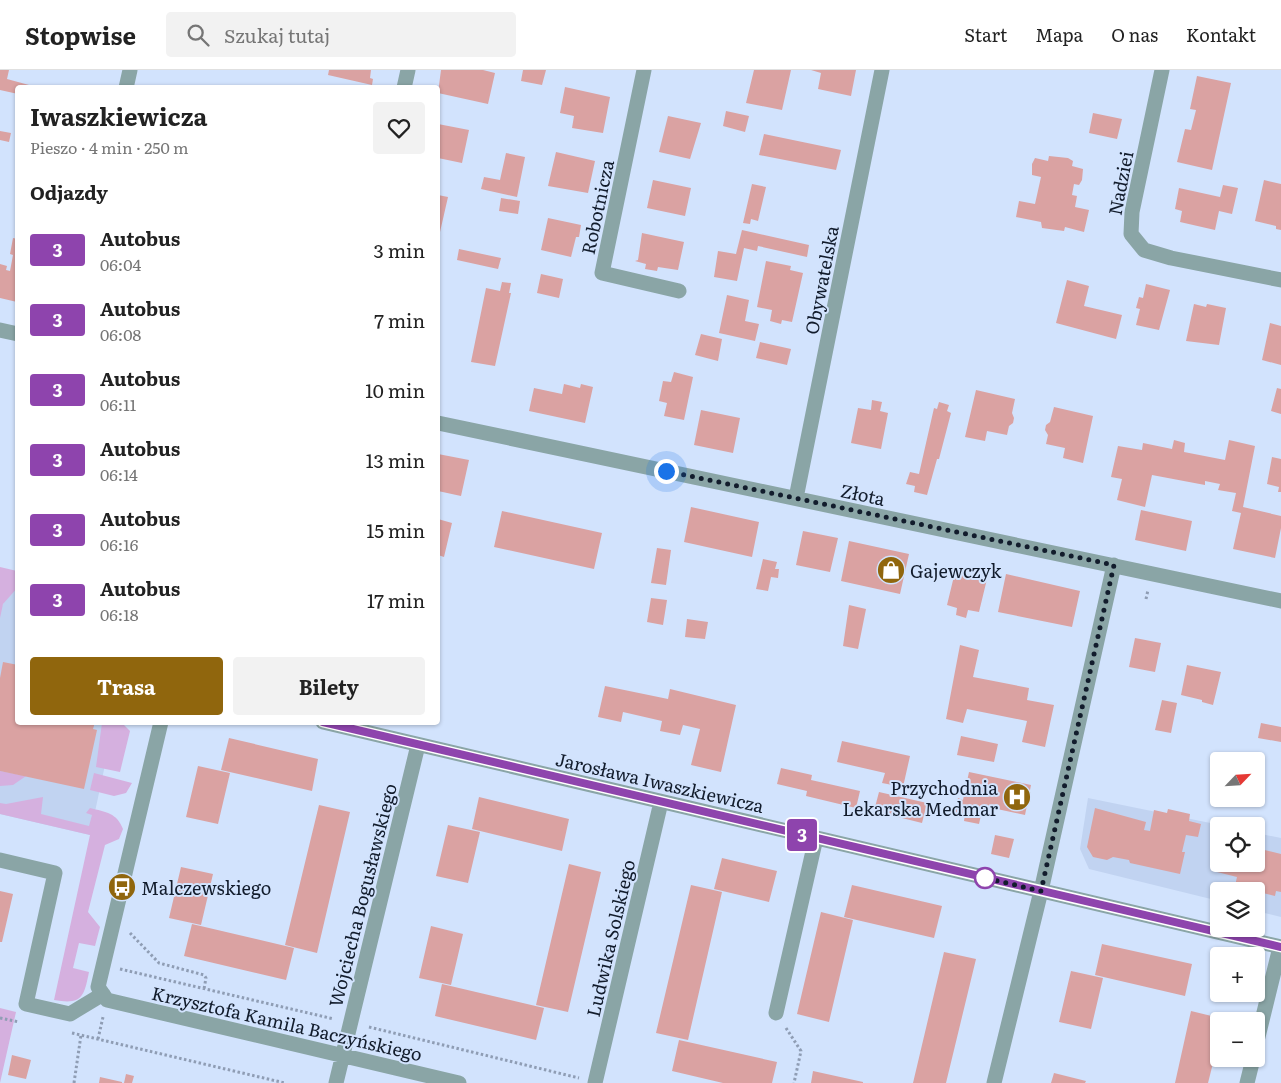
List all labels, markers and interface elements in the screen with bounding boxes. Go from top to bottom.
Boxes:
search box [166,12,516,57]
text: Stopwise [25,17,136,52]
icon: search [184,21,212,49]
text: Szukaj tutaj [224,21,330,49]
text: Start [964,21,1007,48]
text: Mapa [1035,21,1083,48]
text: O nas [1111,21,1158,48]
text: Kontakt [1186,21,1256,48]
text: Iwaszkiewicza [30,98,207,133]
button: heart [373,102,425,154]
text: Pieszo · 4 min · 250 m [30,135,188,159]
street label: Nadziei [1101,149,1139,217]
street label: Robotnicza [574,157,620,257]
text: Odjazdy [30,178,108,206]
street label: Obywatelska [797,223,845,337]
text: Autobus [100,224,180,252]
text: 3 [52,236,63,263]
text: 3 min [374,236,425,264]
text: 06:04 [100,252,141,276]
text: Autobus [100,294,180,322]
text: 3 [52,306,63,333]
text: 7 min [374,306,425,334]
text: 06:08 [100,322,141,346]
text: Autobus [100,364,180,392]
text: 3 [52,376,63,403]
text: 10 min [365,376,425,404]
text: 06:11 [100,392,136,416]
text: Autobus [100,434,180,462]
text: 3 [52,446,63,473]
text: 13 min [366,446,425,474]
your location [654,459,679,484]
text: 06:14 [100,462,138,486]
street label: Złota [838,476,888,512]
text: Autobus [100,504,180,532]
text: 3 [52,516,63,543]
text: 15 min [366,516,425,544]
text: 06:16 [100,532,138,556]
shop icon: Gajewczyk [876,555,906,585]
place label: Gajewczyk [910,557,1002,584]
text: Autobus [100,574,180,602]
text: 3 [52,586,63,613]
text: 17 min [367,586,425,614]
text: 06:18 [100,602,139,626]
button: Trasa [30,657,223,715]
button: Bilety [233,657,425,715]
street label: Jarosława Iwaszkiewicza [553,745,767,819]
north arrow [1210,752,1265,808]
map controls [1210,752,1265,1067]
place label: Przychodnia Lekarska Medmar [843,774,998,822]
street label: Wojciecha Bogusławskiego [321,780,403,1010]
hospital icon: Przychodnia Lekarska Medmar [1002,782,1032,812]
button: locate [1210,817,1265,872]
line badge: 3 [786,819,818,851]
text: 3 [797,821,807,848]
street label: Ludwika Solskiego [579,857,641,1019]
unlabelled marker [974,867,996,889]
bus stop icon: Malczewskiego [107,872,137,902]
place label: Malczewskiego [141,874,271,901]
button: layers [1210,882,1265,937]
button: + [1210,947,1265,1002]
street label: Krzysztofa Kamila Baczyńskiego [149,979,425,1067]
button: − [1210,1012,1265,1067]

